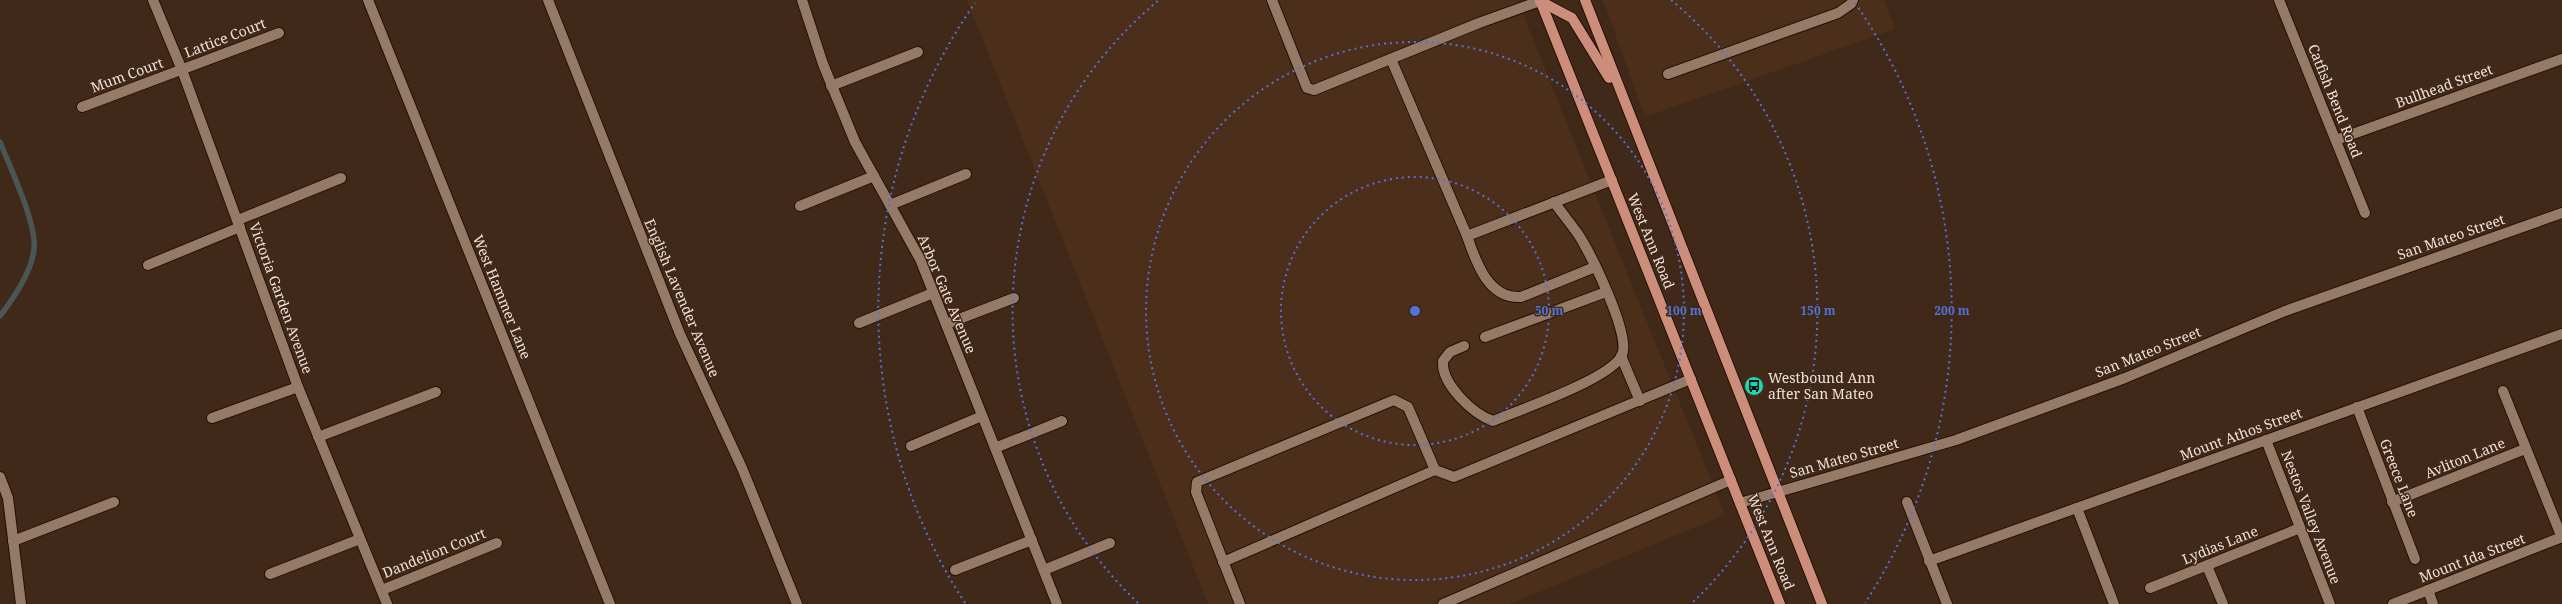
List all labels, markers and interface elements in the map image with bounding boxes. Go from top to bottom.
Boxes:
street label: Lattice Court [181,13,268,62]
street label: Catfish Bend Road [2304,41,2367,161]
street label: Mum Court [88,53,166,96]
street label: Bullhead Street [2393,59,2495,112]
street label: West Ann Road [1624,190,1679,292]
street label: San Mateo Street [2395,209,2507,264]
street label: English Lavender Avenue [640,216,725,380]
street label: Victoria Garden Avenue [245,220,318,376]
street label: Arbor Gate Avenue [914,231,981,356]
street label: West Hammer Lane [469,232,536,362]
text: 50 m [1535,302,1563,319]
text: 100 m [1666,302,1702,319]
text: 150 m [1800,302,1836,319]
text: 200 m [1934,302,1970,319]
centre of rings [1408,304,1422,318]
street label: San Mateo Street [2092,322,2204,381]
place label: Westbound Ann after San Mateo [1768,368,1875,403]
bus stop icon: Westbound Ann after San Mateo [1743,375,1765,397]
street label: Mount Athos Street [2177,403,2305,464]
street label: San Mateo Street [1787,433,1901,482]
street label: Avliton Lane [2422,433,2508,482]
street label: Greece Lane [2376,436,2423,520]
street label: Nestos Valley Avenue [2277,447,2346,586]
street label: West Ann Road [1744,491,1799,593]
street label: Lydias Lane [2179,521,2261,568]
street label: Dandelion Court [379,523,488,582]
street label: Mount Ida Street [2416,529,2528,586]

